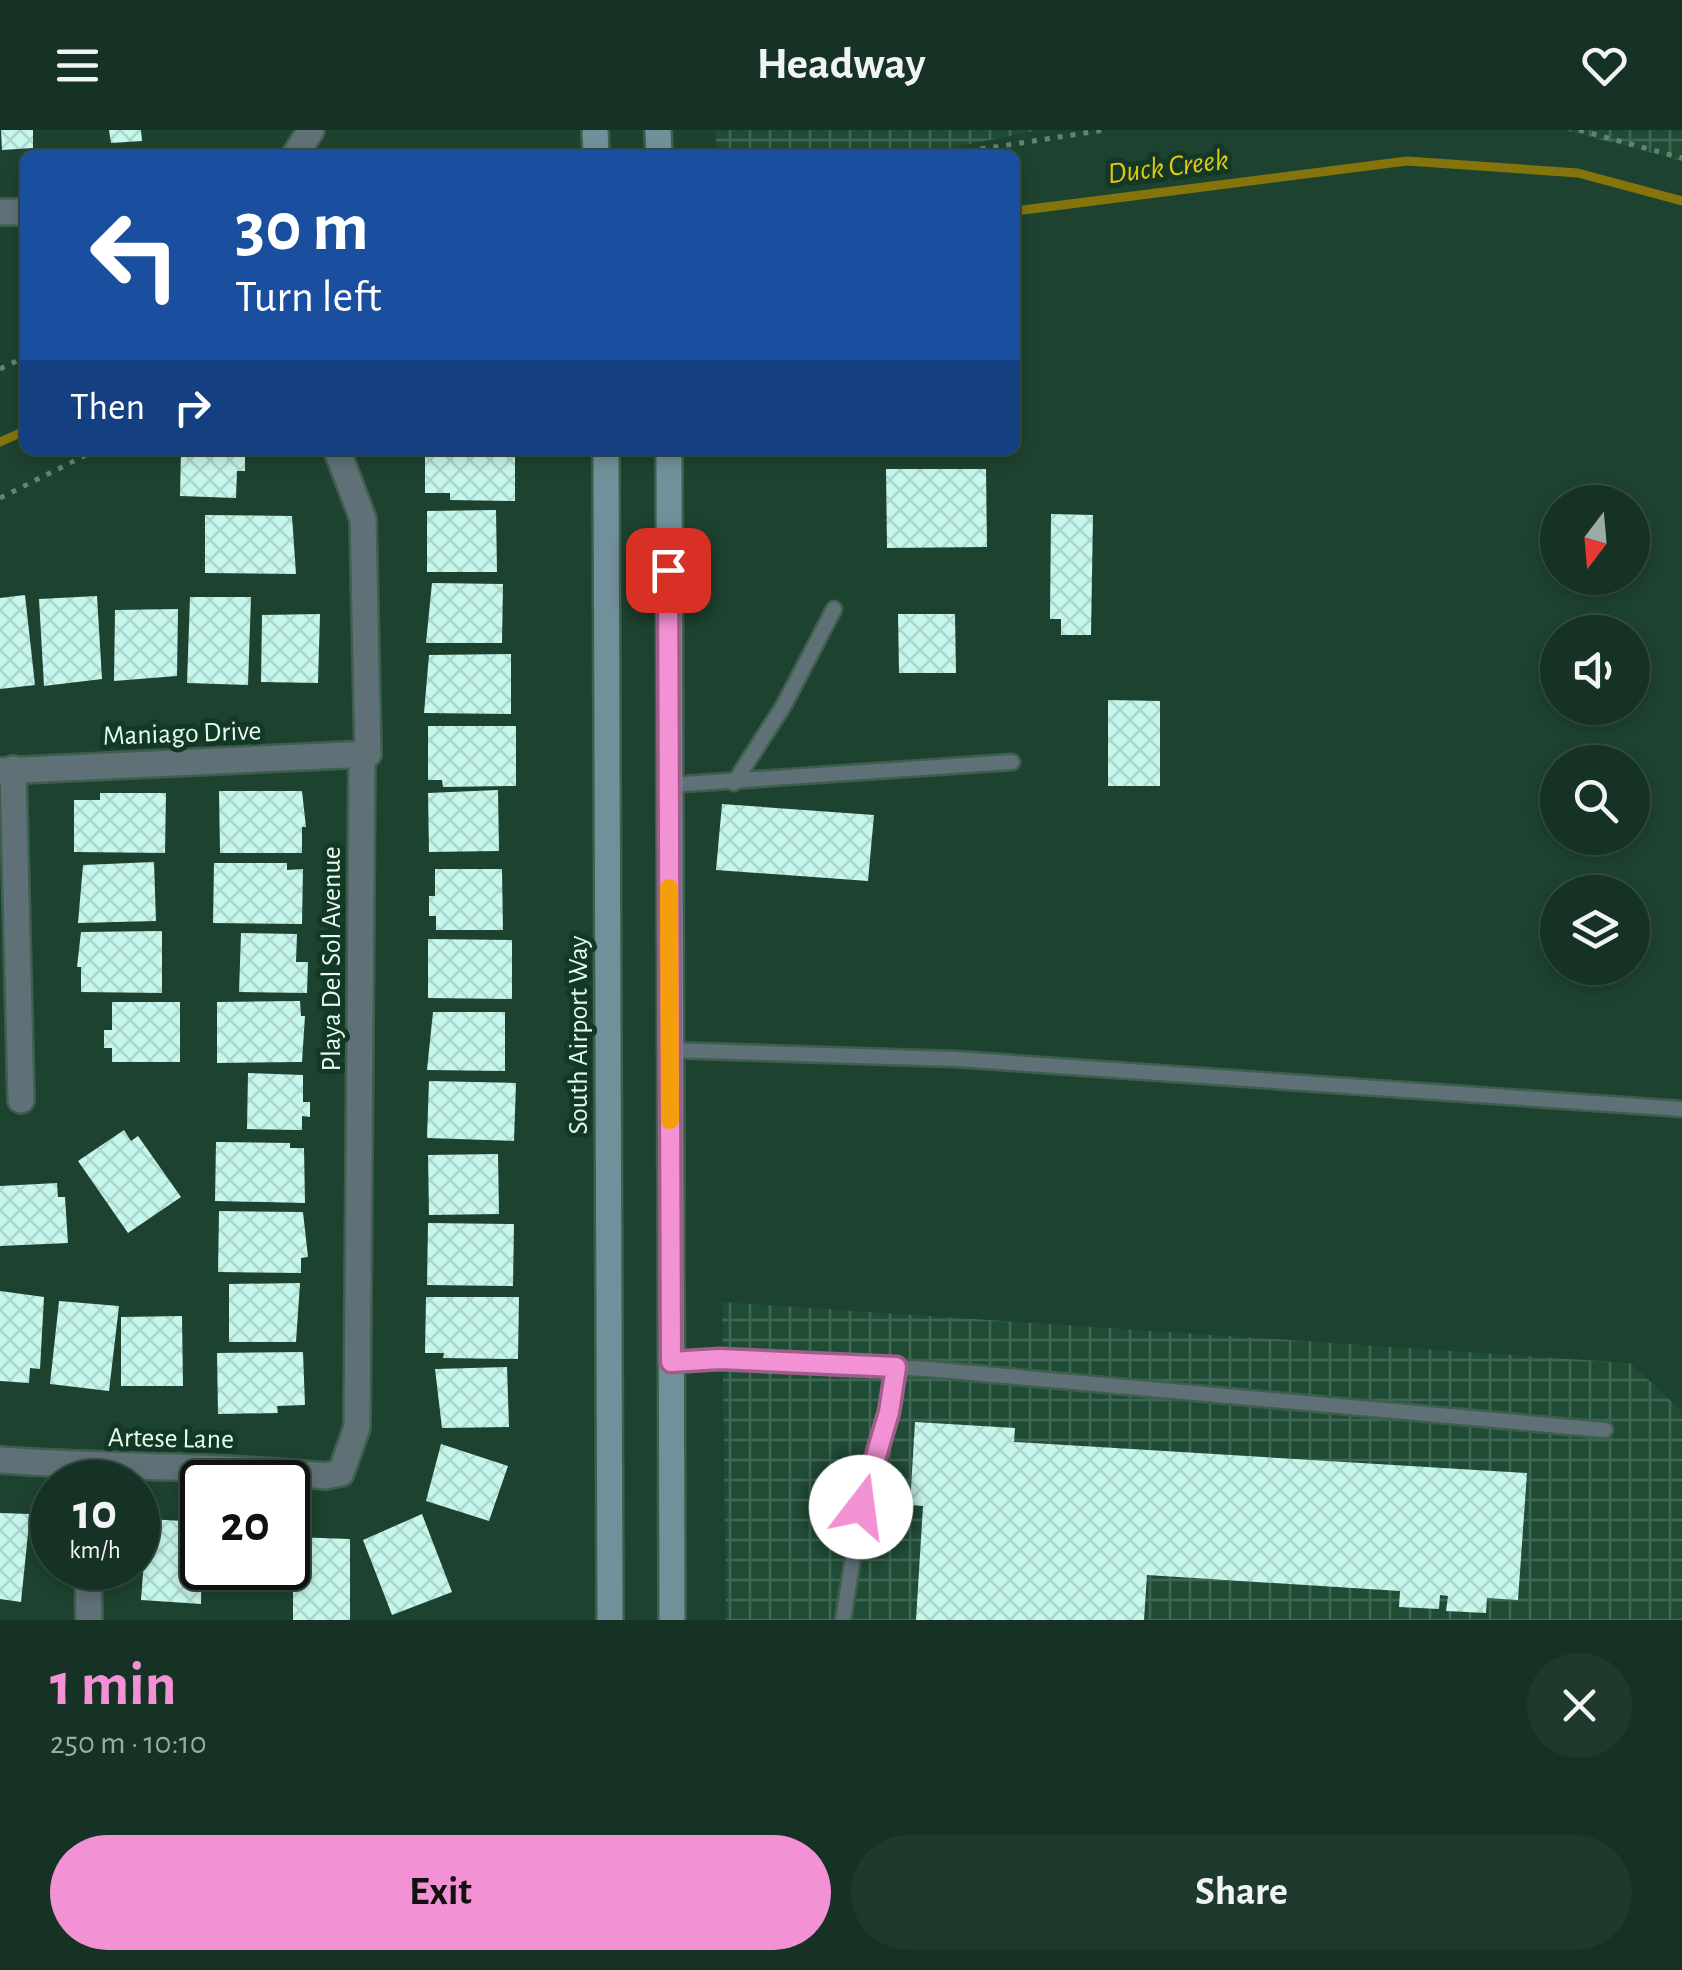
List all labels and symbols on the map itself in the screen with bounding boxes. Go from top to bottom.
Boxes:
water label: Duck Creek [1106,145,1230,189]
north arrow [1540,485,1650,595]
pin [626,528,711,613]
street label: Maniago Drive [102,717,262,751]
street label: Playa Del Sol Avenue [318,846,346,1072]
street label: South Airport Way [565,935,593,1135]
street label: Artese Lane [108,1424,234,1454]
position arrow [809,1455,913,1559]
speed limit sign: 20 [180,1460,310,1590]

